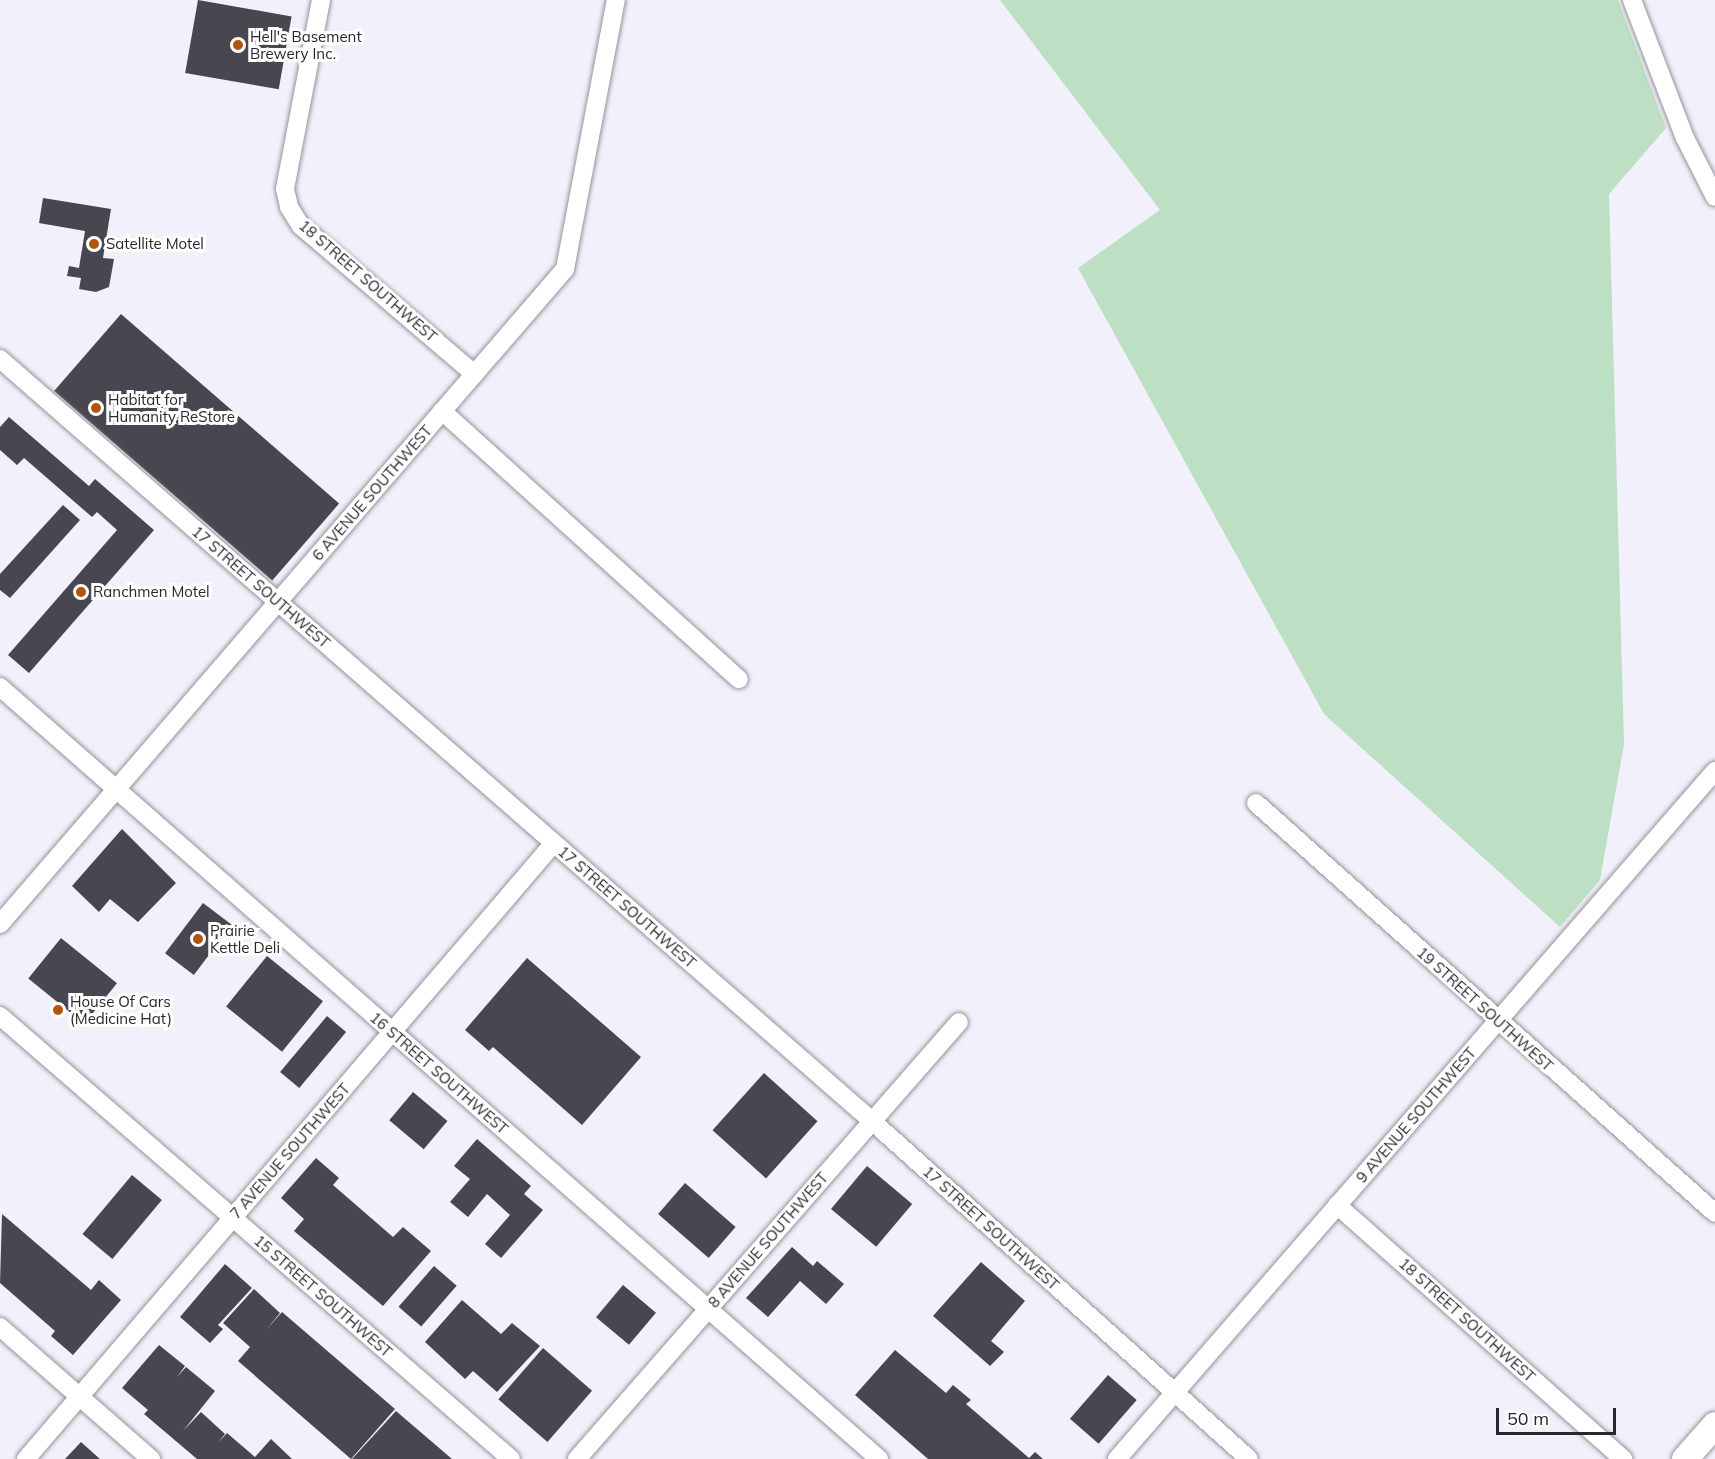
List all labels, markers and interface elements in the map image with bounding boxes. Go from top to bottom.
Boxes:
place label: Hell's Basement Brewery Inc. [250,27,362,62]
marker: Hell's Basement Brewery Inc. [231,38,245,52]
street label: 18 STREET SOUTHWEST [295,216,441,346]
place label: Satellite Motel [106,235,204,253]
marker: Satellite Motel [87,237,101,251]
place label: Habitat for Humanity ReStore [108,390,235,425]
marker: Habitat for Humanity ReStore [89,401,103,415]
street label: 6 AVENUE SOUTHWEST [308,422,436,564]
street label: 17 STREET SOUTHWEST [188,522,334,652]
place label: Ranchmen Motel [93,583,210,601]
marker: Ranchmen Motel [74,585,88,599]
street label: 17 STREET SOUTHWEST [554,842,700,972]
place label: Prairie Kettle Deli [210,921,280,956]
marker: Prairie Kettle Deli [191,932,205,946]
street label: 19 STREET SOUTHWEST [1413,943,1557,1075]
place label: House Of Cars (Medicine Hat) [70,992,172,1027]
marker: House Of Cars (Medicine Hat) [51,1003,65,1017]
street label: 16 STREET SOUTHWEST [366,1008,512,1138]
street label: 9 AVENUE SOUTHWEST [1352,1044,1480,1186]
street label: 7 AVENUE SOUTHWEST [226,1080,354,1222]
street label: 17 STREET SOUTHWEST [919,1162,1063,1294]
street label: 8 AVENUE SOUTHWEST [704,1169,832,1311]
street label: 15 STREET SOUTHWEST [250,1231,396,1361]
street label: 18 STREET SOUTHWEST [1395,1254,1539,1386]
scale bar [1499,1396,1619,1434]
text: 50 m [1507,1407,1549,1430]

